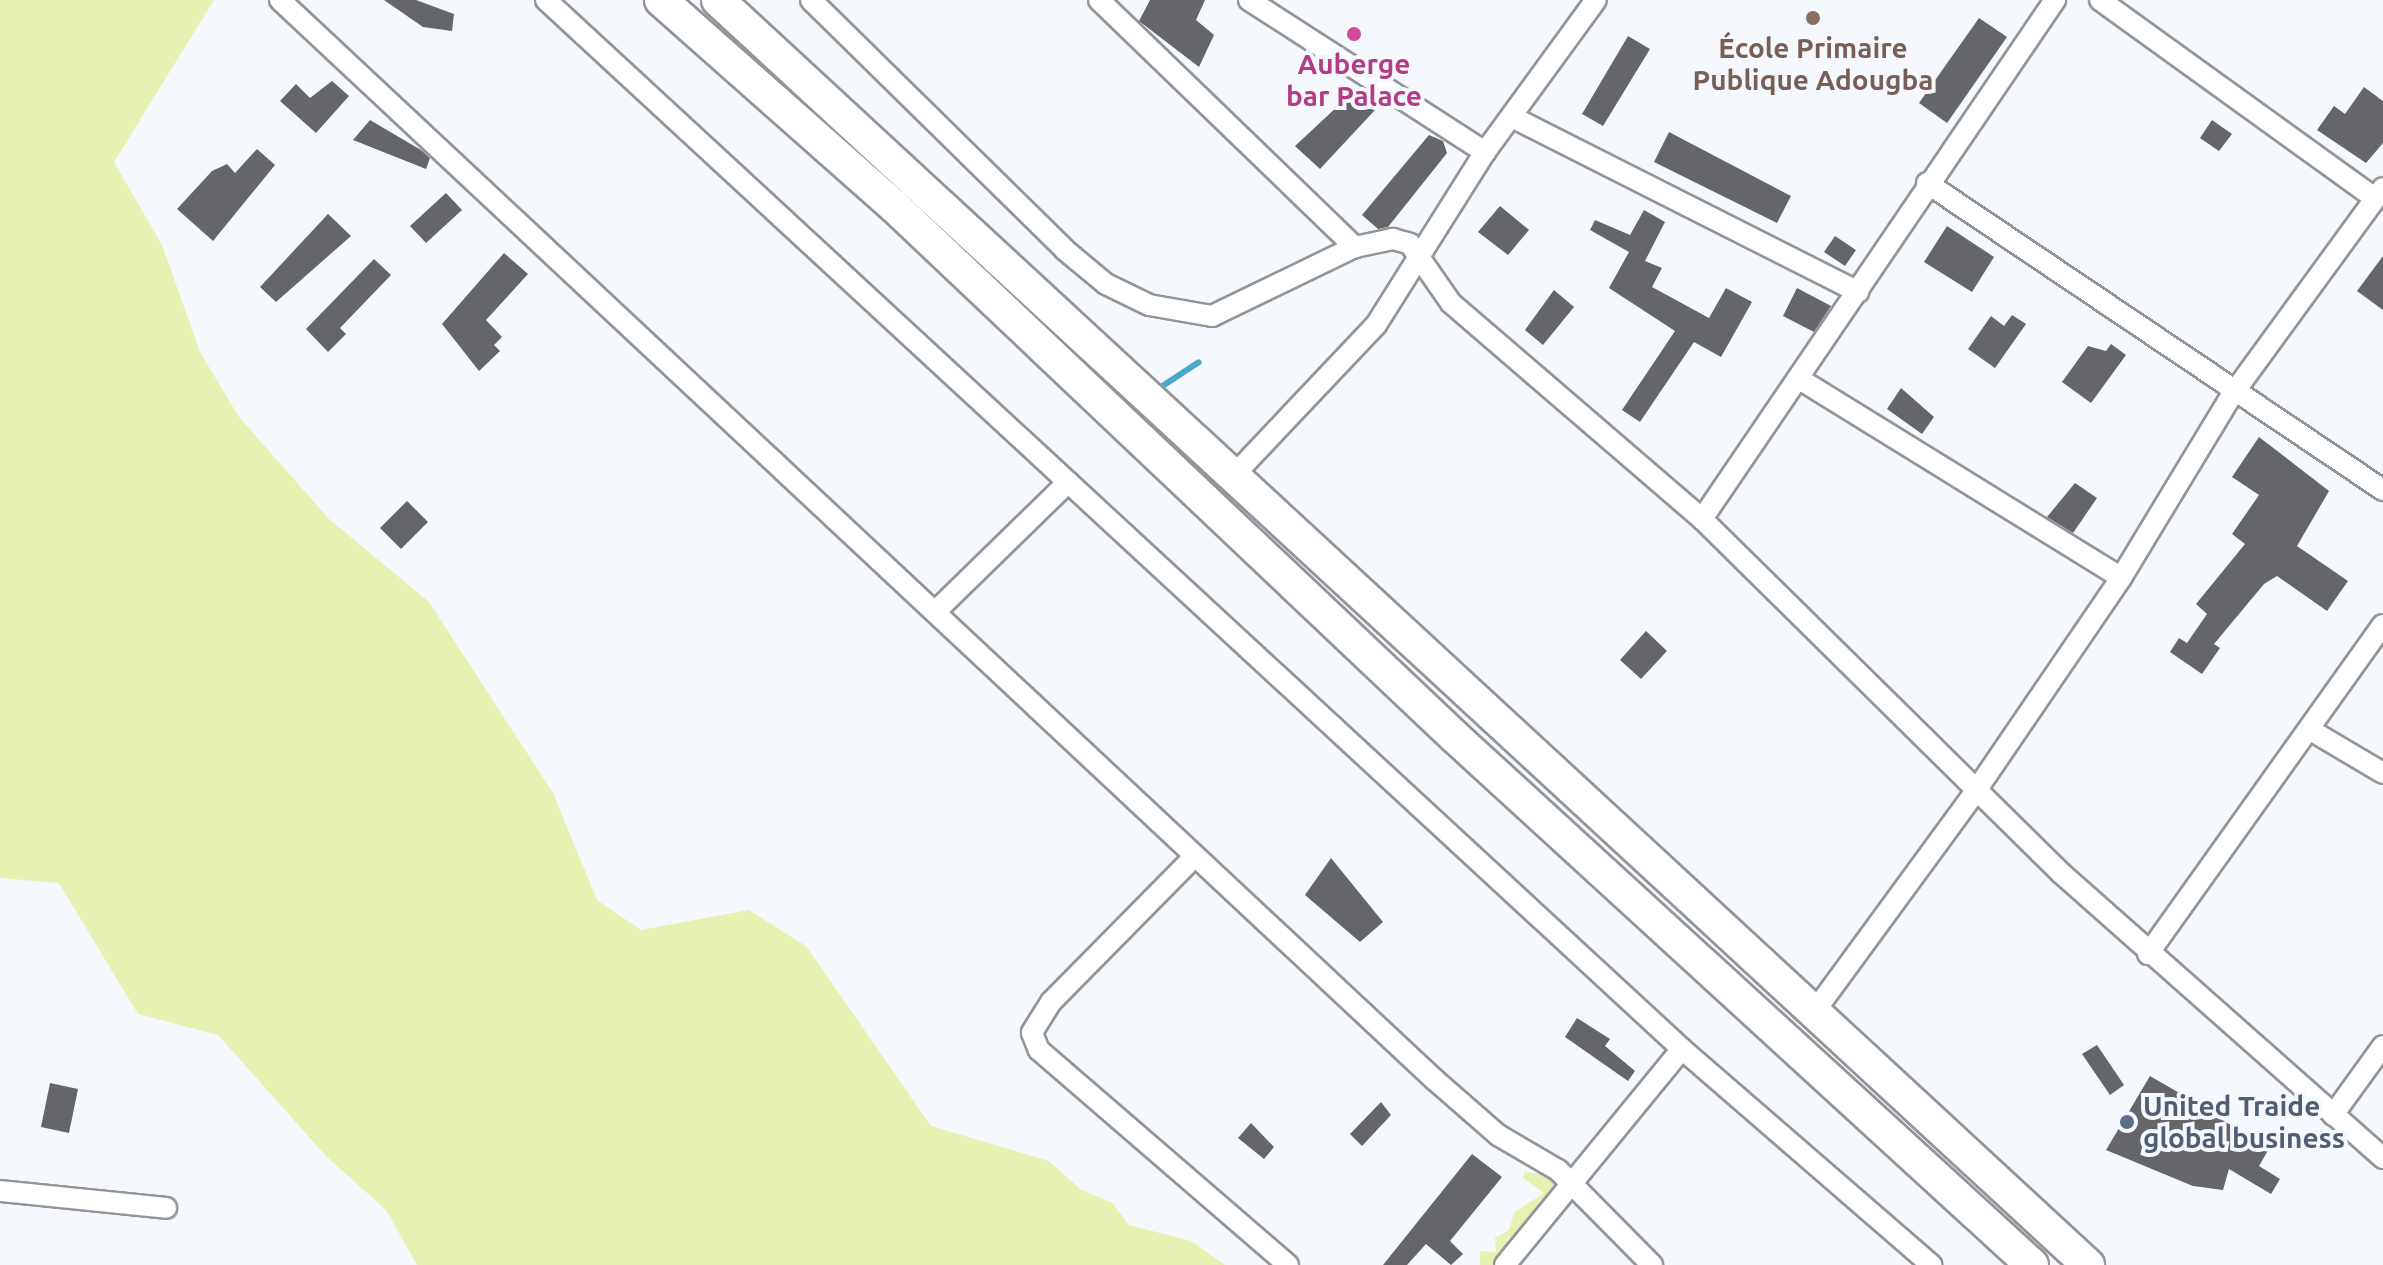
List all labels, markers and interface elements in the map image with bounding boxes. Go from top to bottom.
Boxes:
marker: École Primaire Publique Adougba [1804,9,1822,27]
marker: Auberge bar Palace [1345,25,1363,43]
place label: École Primaire Publique Adougba [1693,31,1933,97]
place label: Auberge bar Palace [1286,47,1422,113]
place label: United Traide global business [2143,1089,2345,1155]
marker: United Traide global business [2118,1113,2136,1131]

